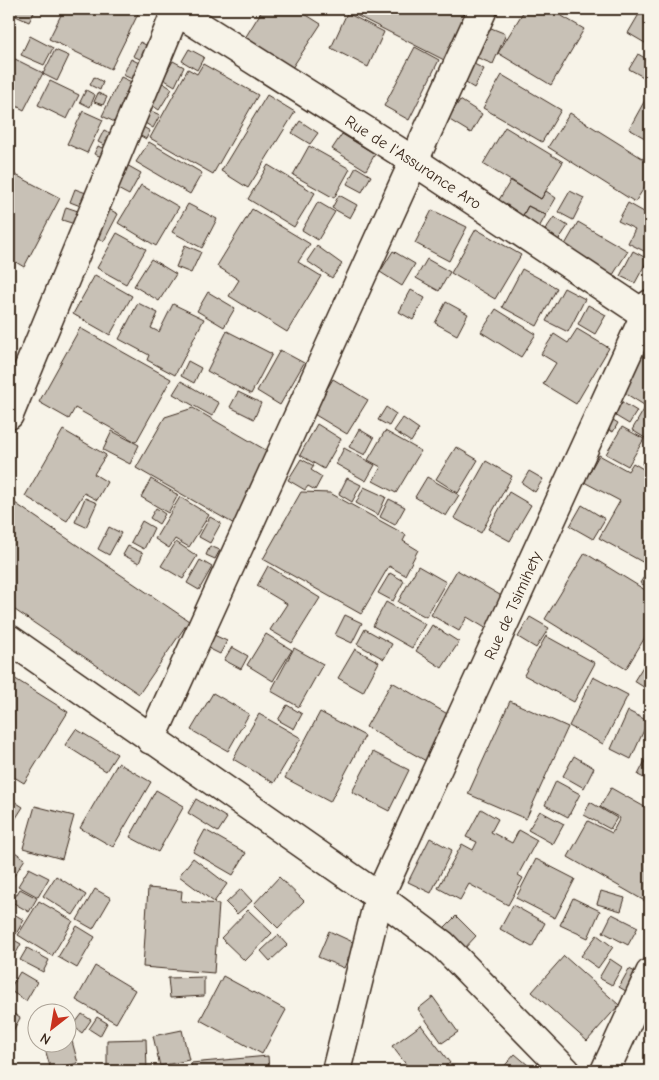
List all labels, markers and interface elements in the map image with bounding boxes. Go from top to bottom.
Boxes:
street label: Rue de l'Assurance Aro [342,112,485,213]
street label: Rue de Tsimihety [481,548,546,663]
north arrow [28,1002,78,1052]
text: N [37,1029,54,1048]

